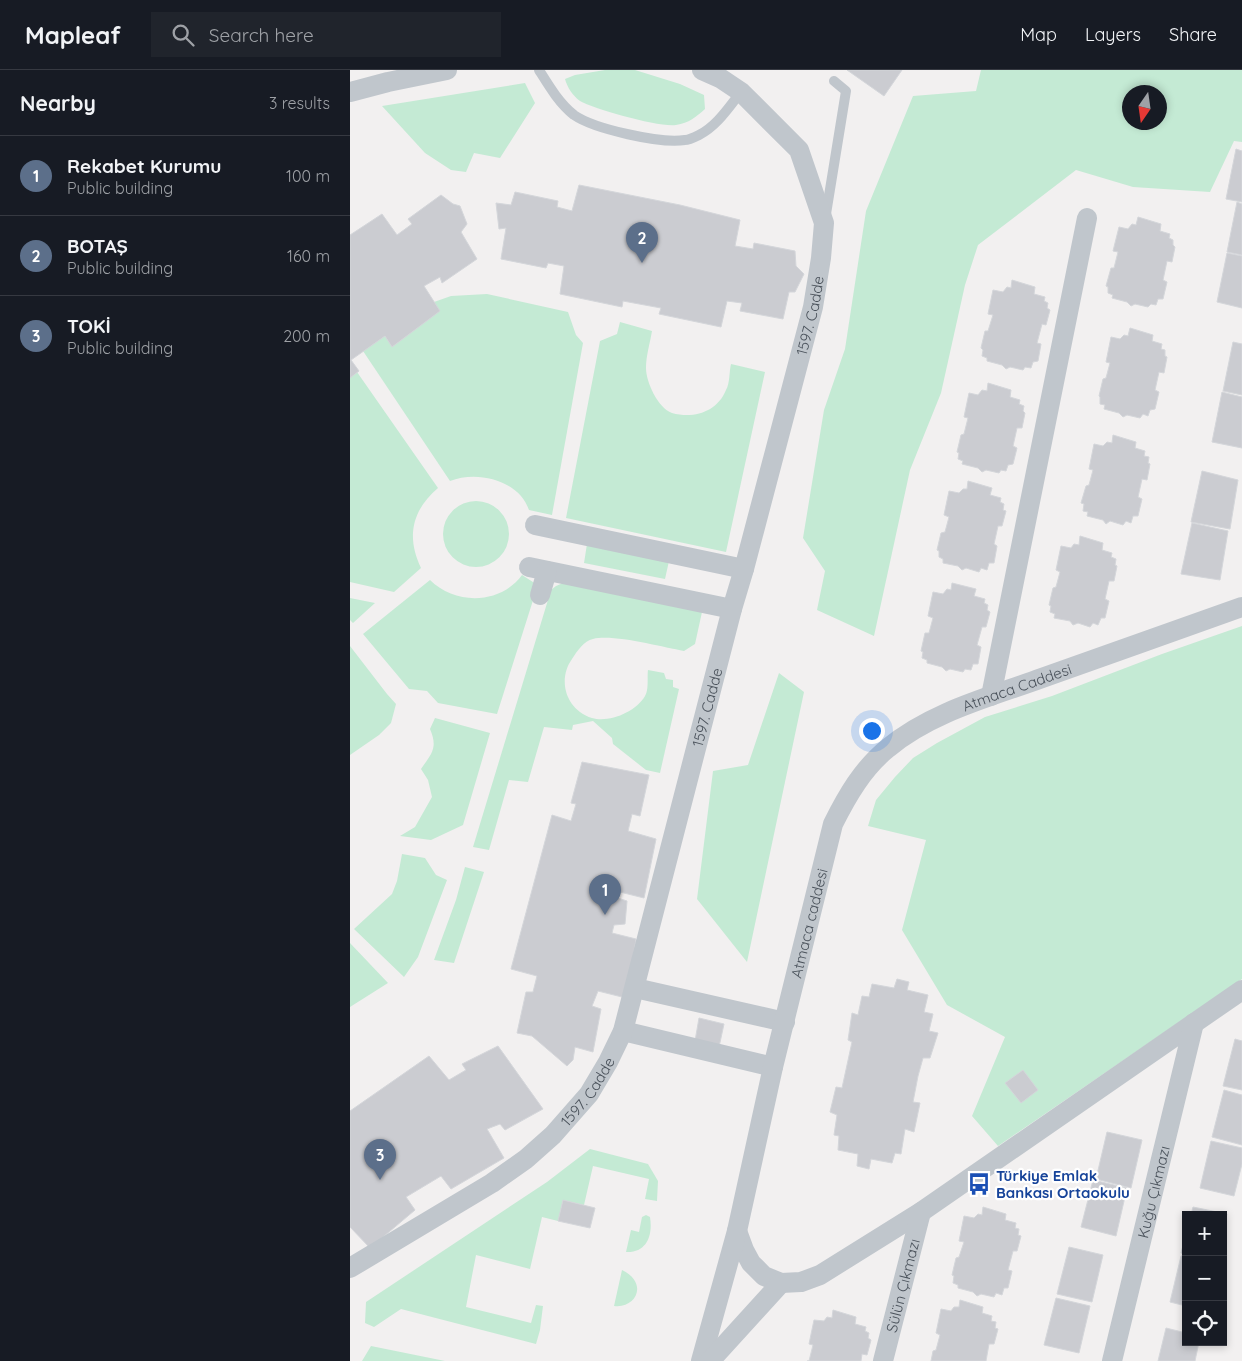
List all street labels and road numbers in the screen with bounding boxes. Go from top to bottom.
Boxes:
street label: 1597. Cadde [791,274,827,357]
street label: Atmaca Caddesi [960,659,1074,715]
street label: 1597. Cadde [687,666,726,749]
street label: Atmaca caddesi [786,866,831,980]
street label: 1597. Cadde [556,1054,618,1130]
street label: Kuğu Çıkmazı [1133,1144,1173,1240]
street label: Sülün Çıkmazı [881,1237,923,1334]

